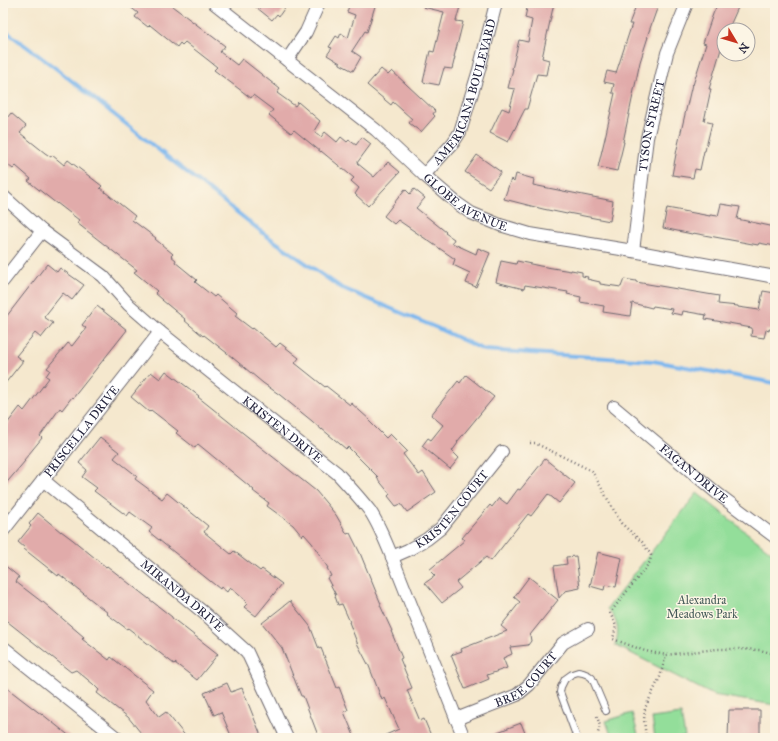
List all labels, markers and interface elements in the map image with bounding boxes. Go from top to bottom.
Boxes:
street label: AMERICANA BOULEVARD [429,17,499,168]
north arrow [716,22,756,62]
text: N [735,40,751,56]
street label: TYSON STREET [636,78,668,172]
street label: GLOBE AVENUE [420,171,510,234]
street label: PRISCELLA DRIVE [41,382,122,480]
street label: KRISTEN DRIVE [240,393,326,466]
street label: FAGAN DRIVE [657,441,731,506]
street label: KRISTEN COURT [413,468,491,551]
street label: MIRANDA DRIVE [138,557,227,635]
park label: Alexandra Meadows Park [667,593,738,621]
street label: BREE COURT [493,649,560,710]

